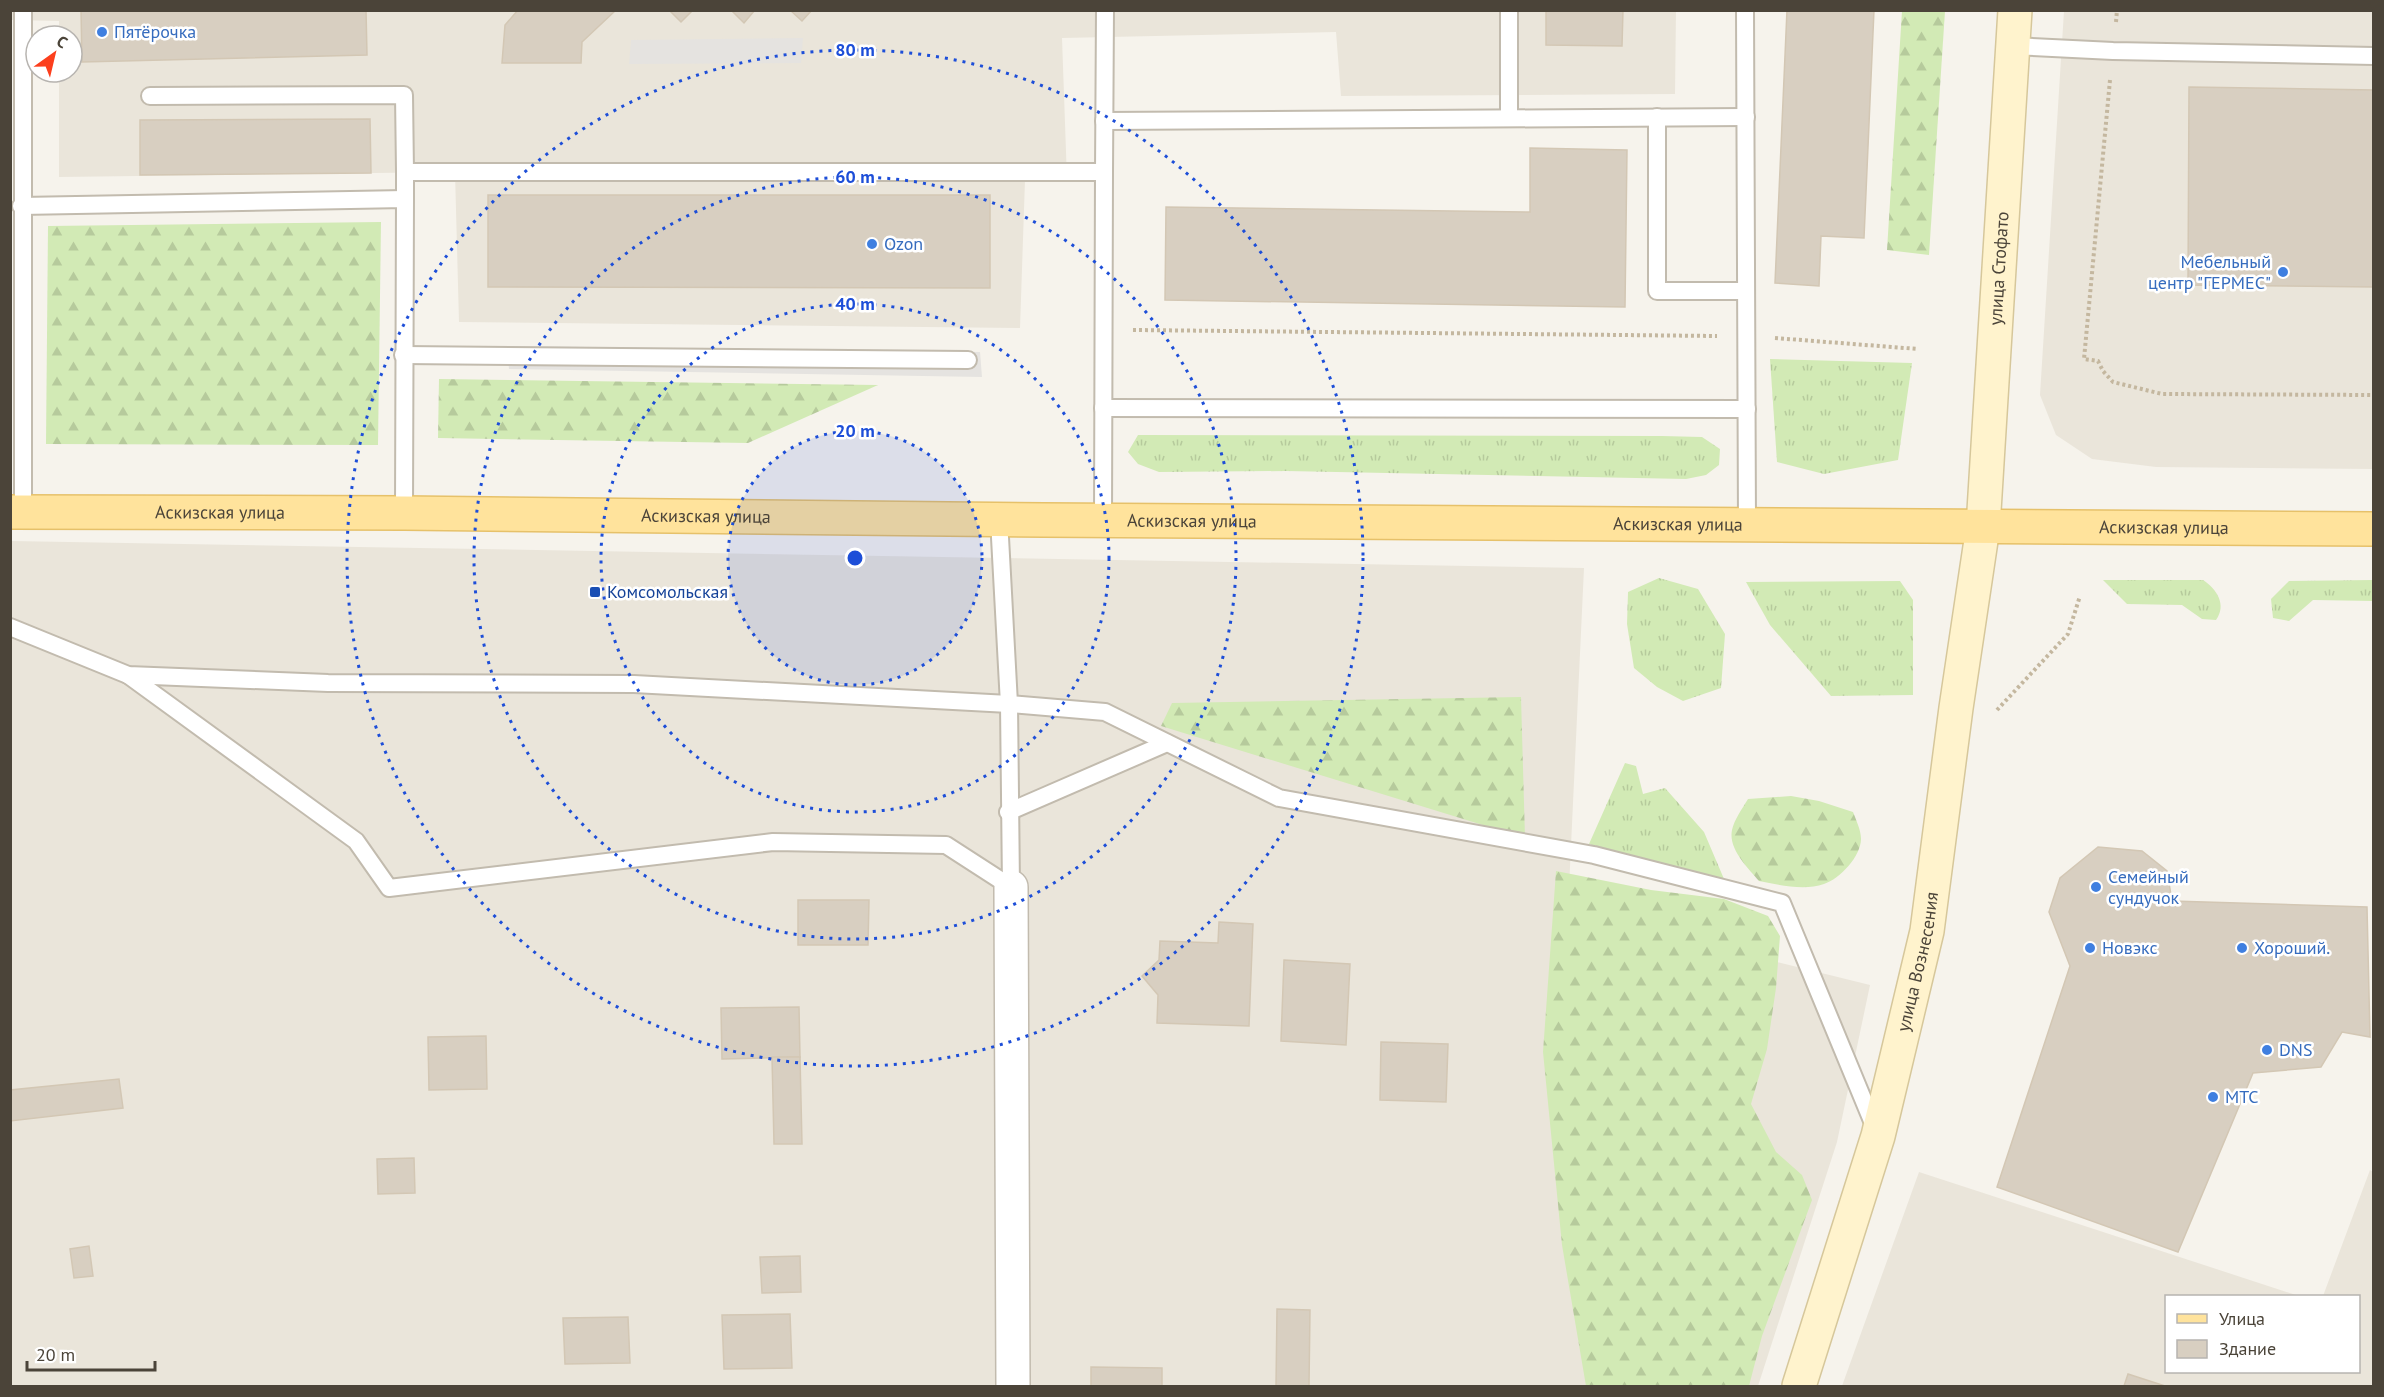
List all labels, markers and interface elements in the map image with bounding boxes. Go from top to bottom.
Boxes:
place label: Пятёрочка [114,20,196,43]
north arrow [24,24,84,84]
marker: Пятёрочка [95,25,109,39]
text: С [53,31,72,52]
text: 80 m [835,38,875,61]
text: 60 m [835,165,875,188]
street label: улица Стофато [1984,211,2014,326]
place label: Ozon [884,232,923,255]
marker: Ozon [865,237,879,251]
place label: Мебельный центр "ГЕРМЕС" [2148,250,2271,294]
marker: Мебельный центр "ГЕРМЕС" [2276,265,2290,279]
text: 40 m [835,292,875,315]
text: 20 m [835,419,875,442]
street label: Аскизская улица [155,500,285,524]
street label: Аскизская улица [641,504,771,528]
street label: Аскизская улица [1127,509,1257,532]
street label: Аскизская улица [1613,512,1743,536]
street label: Аскизская улица [2099,515,2229,539]
centre of rings [845,548,865,568]
place label: Комсомольская [607,580,728,603]
marker: Комсомольская [588,585,602,599]
place label: Семейный сундучок [2108,865,2189,909]
marker: Семейный сундучок [2089,880,2103,894]
street label: улица Вознесения [1891,891,1943,1034]
place label: Новэкс [2102,936,2158,959]
place label: Хороший. [2254,936,2330,959]
marker: Новэкс [2083,941,2097,955]
marker: Хороший. [2235,941,2249,955]
place label: DNS [2279,1038,2312,1061]
marker: DNS [2260,1043,2274,1057]
place label: МТС [2225,1085,2259,1108]
marker: МТС [2206,1090,2220,1104]
legend [2165,1295,2360,1373]
text: Улица [2219,1307,2265,1330]
scale bar [27,1334,154,1372]
text: Здание [2219,1337,2276,1360]
text: 20 m [36,1343,75,1366]

